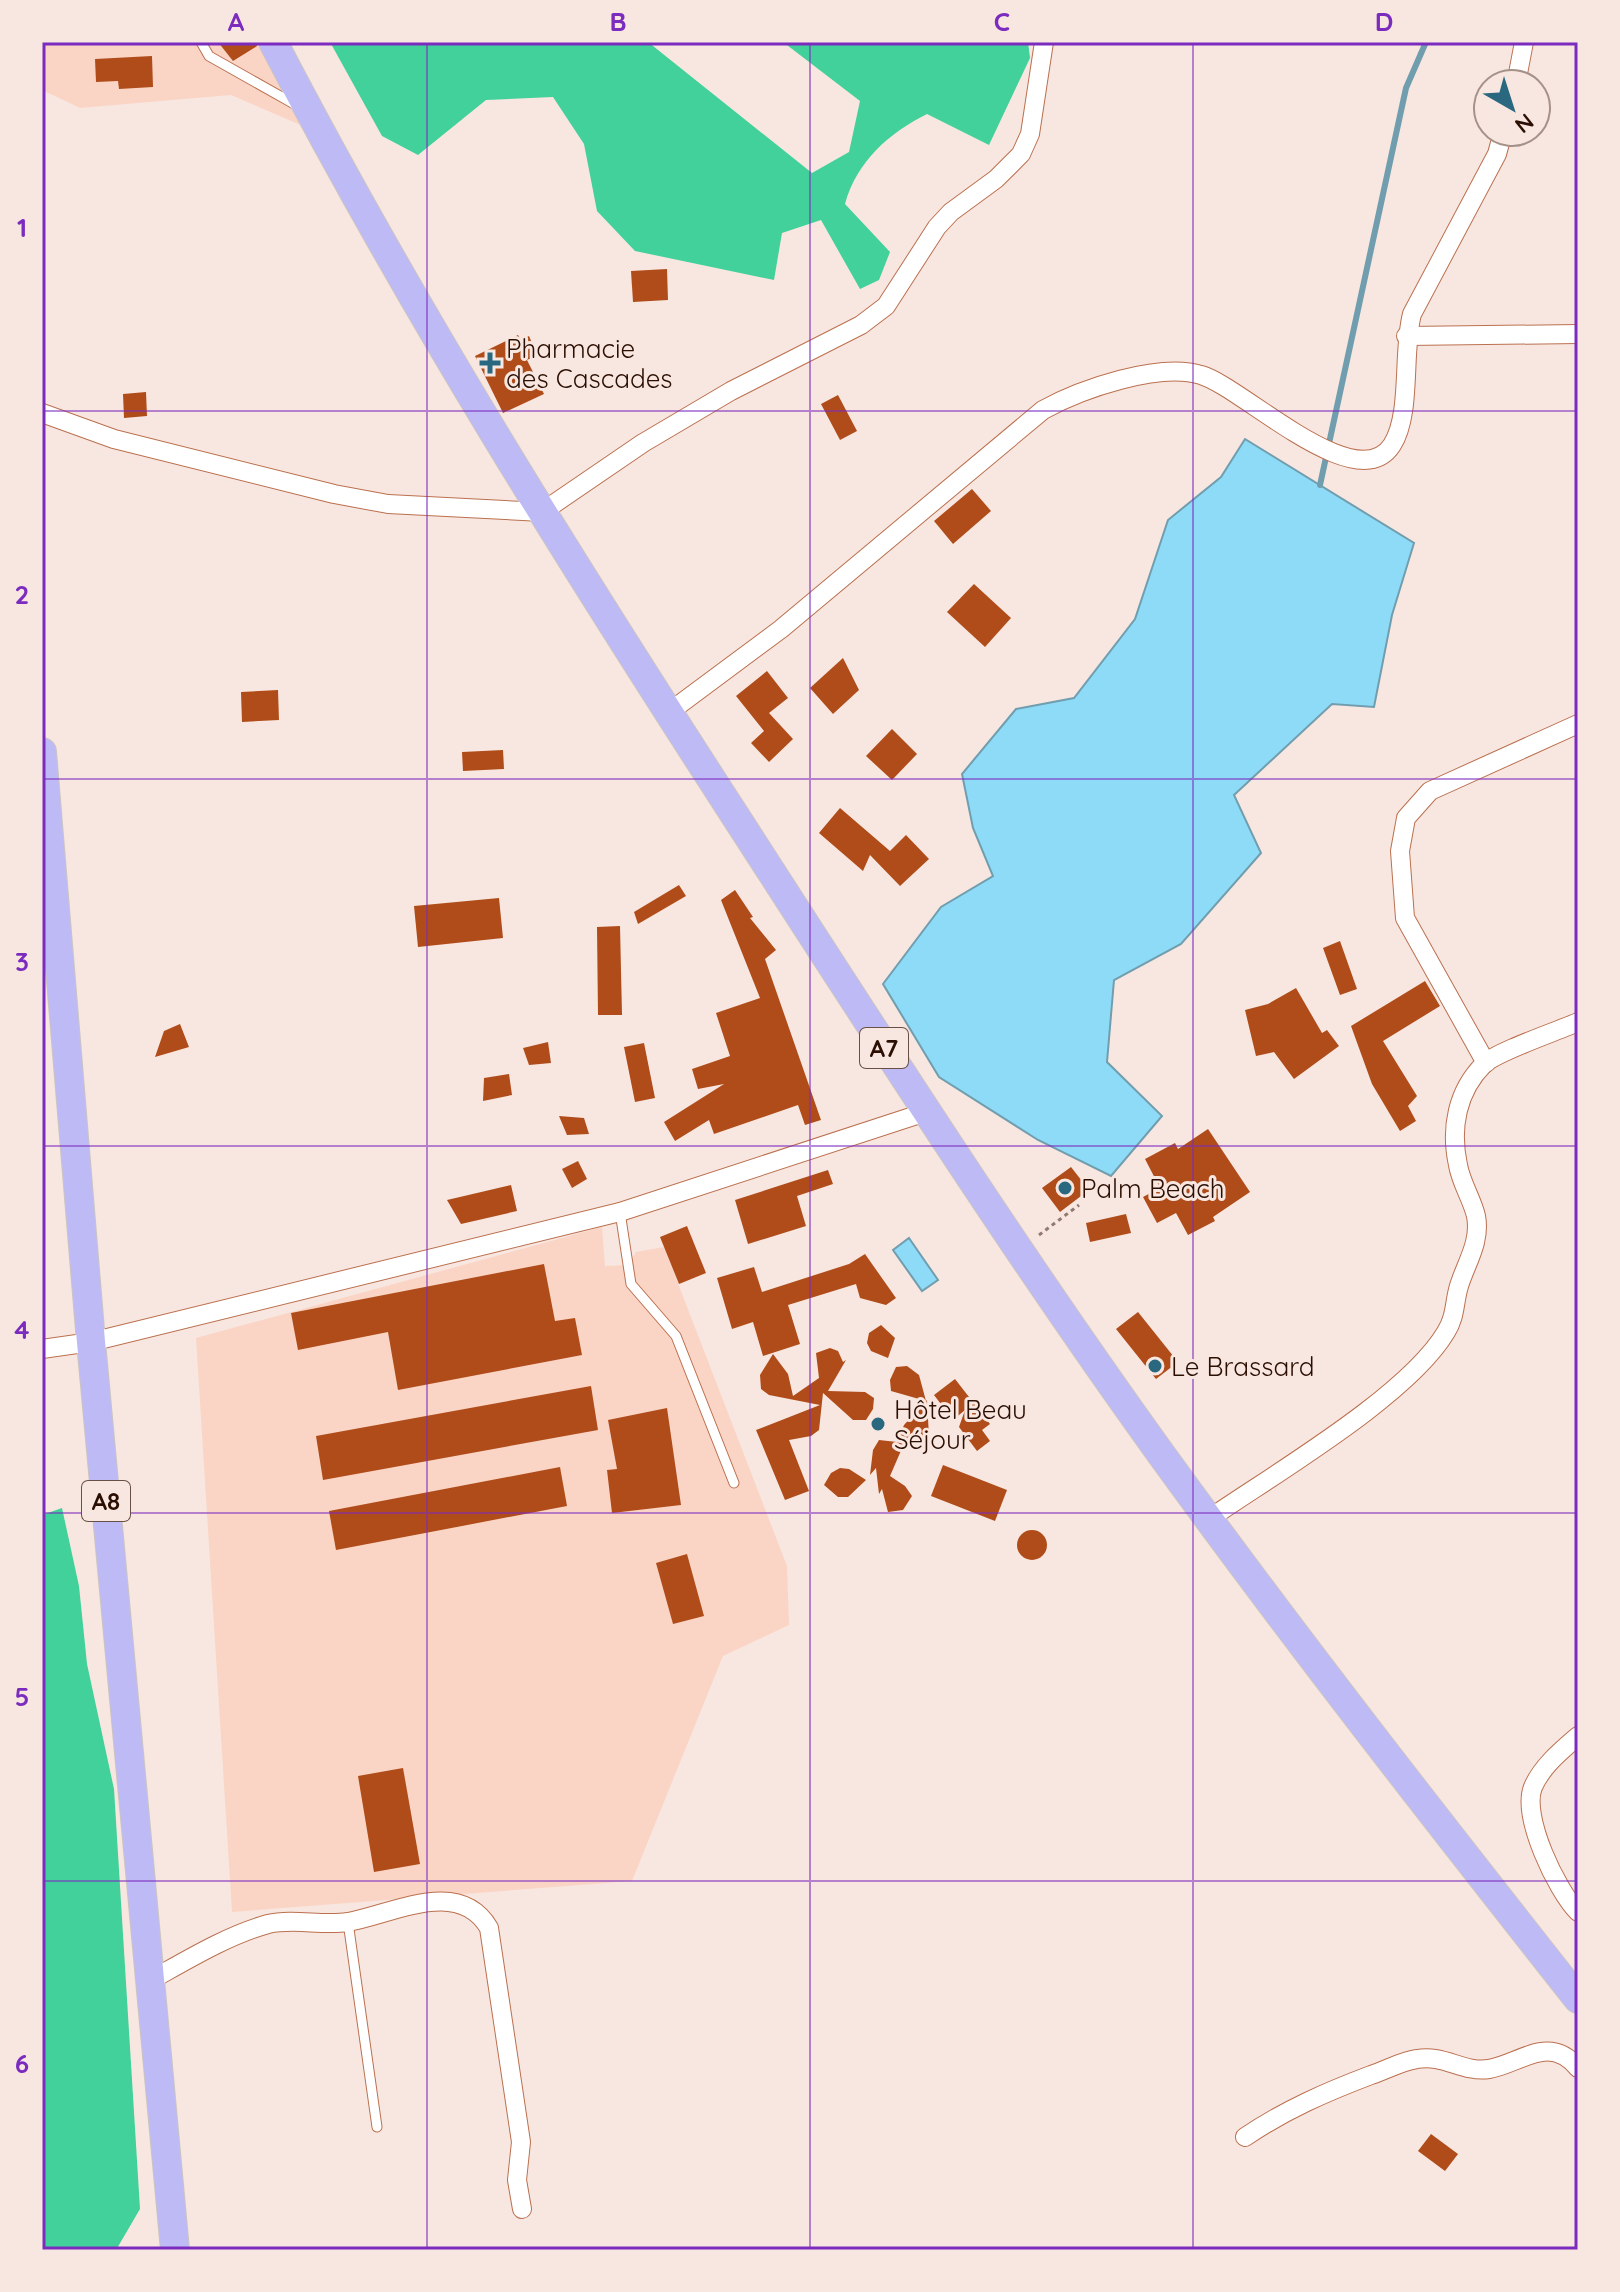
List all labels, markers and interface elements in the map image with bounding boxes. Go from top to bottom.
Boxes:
text: A [228,5,245,38]
text: B [609,5,627,38]
text: C [994,5,1010,38]
text: D [1375,5,1393,38]
north arrow [1472,68,1552,148]
text: N [1509,108,1540,140]
text: 1 [17,211,27,244]
place label: Pharmacie des Cascades [506,332,673,395]
marker: Pharmacie des Cascades [481,354,499,372]
text: 2 [15,578,29,611]
text: 3 [15,945,29,978]
road number: A7 [860,1028,908,1068]
place label: Palm Beach [1081,1172,1225,1205]
marker: Palm Beach [1056,1179,1074,1197]
text: 4 [14,1313,30,1346]
place label: Le Brassard [1171,1350,1315,1383]
marker: Le Brassard [1146,1357,1164,1375]
place label: Hôtel Beau Séjour [894,1393,1027,1456]
marker: Hôtel Beau Séjour [869,1415,887,1433]
road number: A8 [82,1481,130,1521]
text: 5 [15,1680,29,1713]
text: 6 [15,2047,29,2080]

